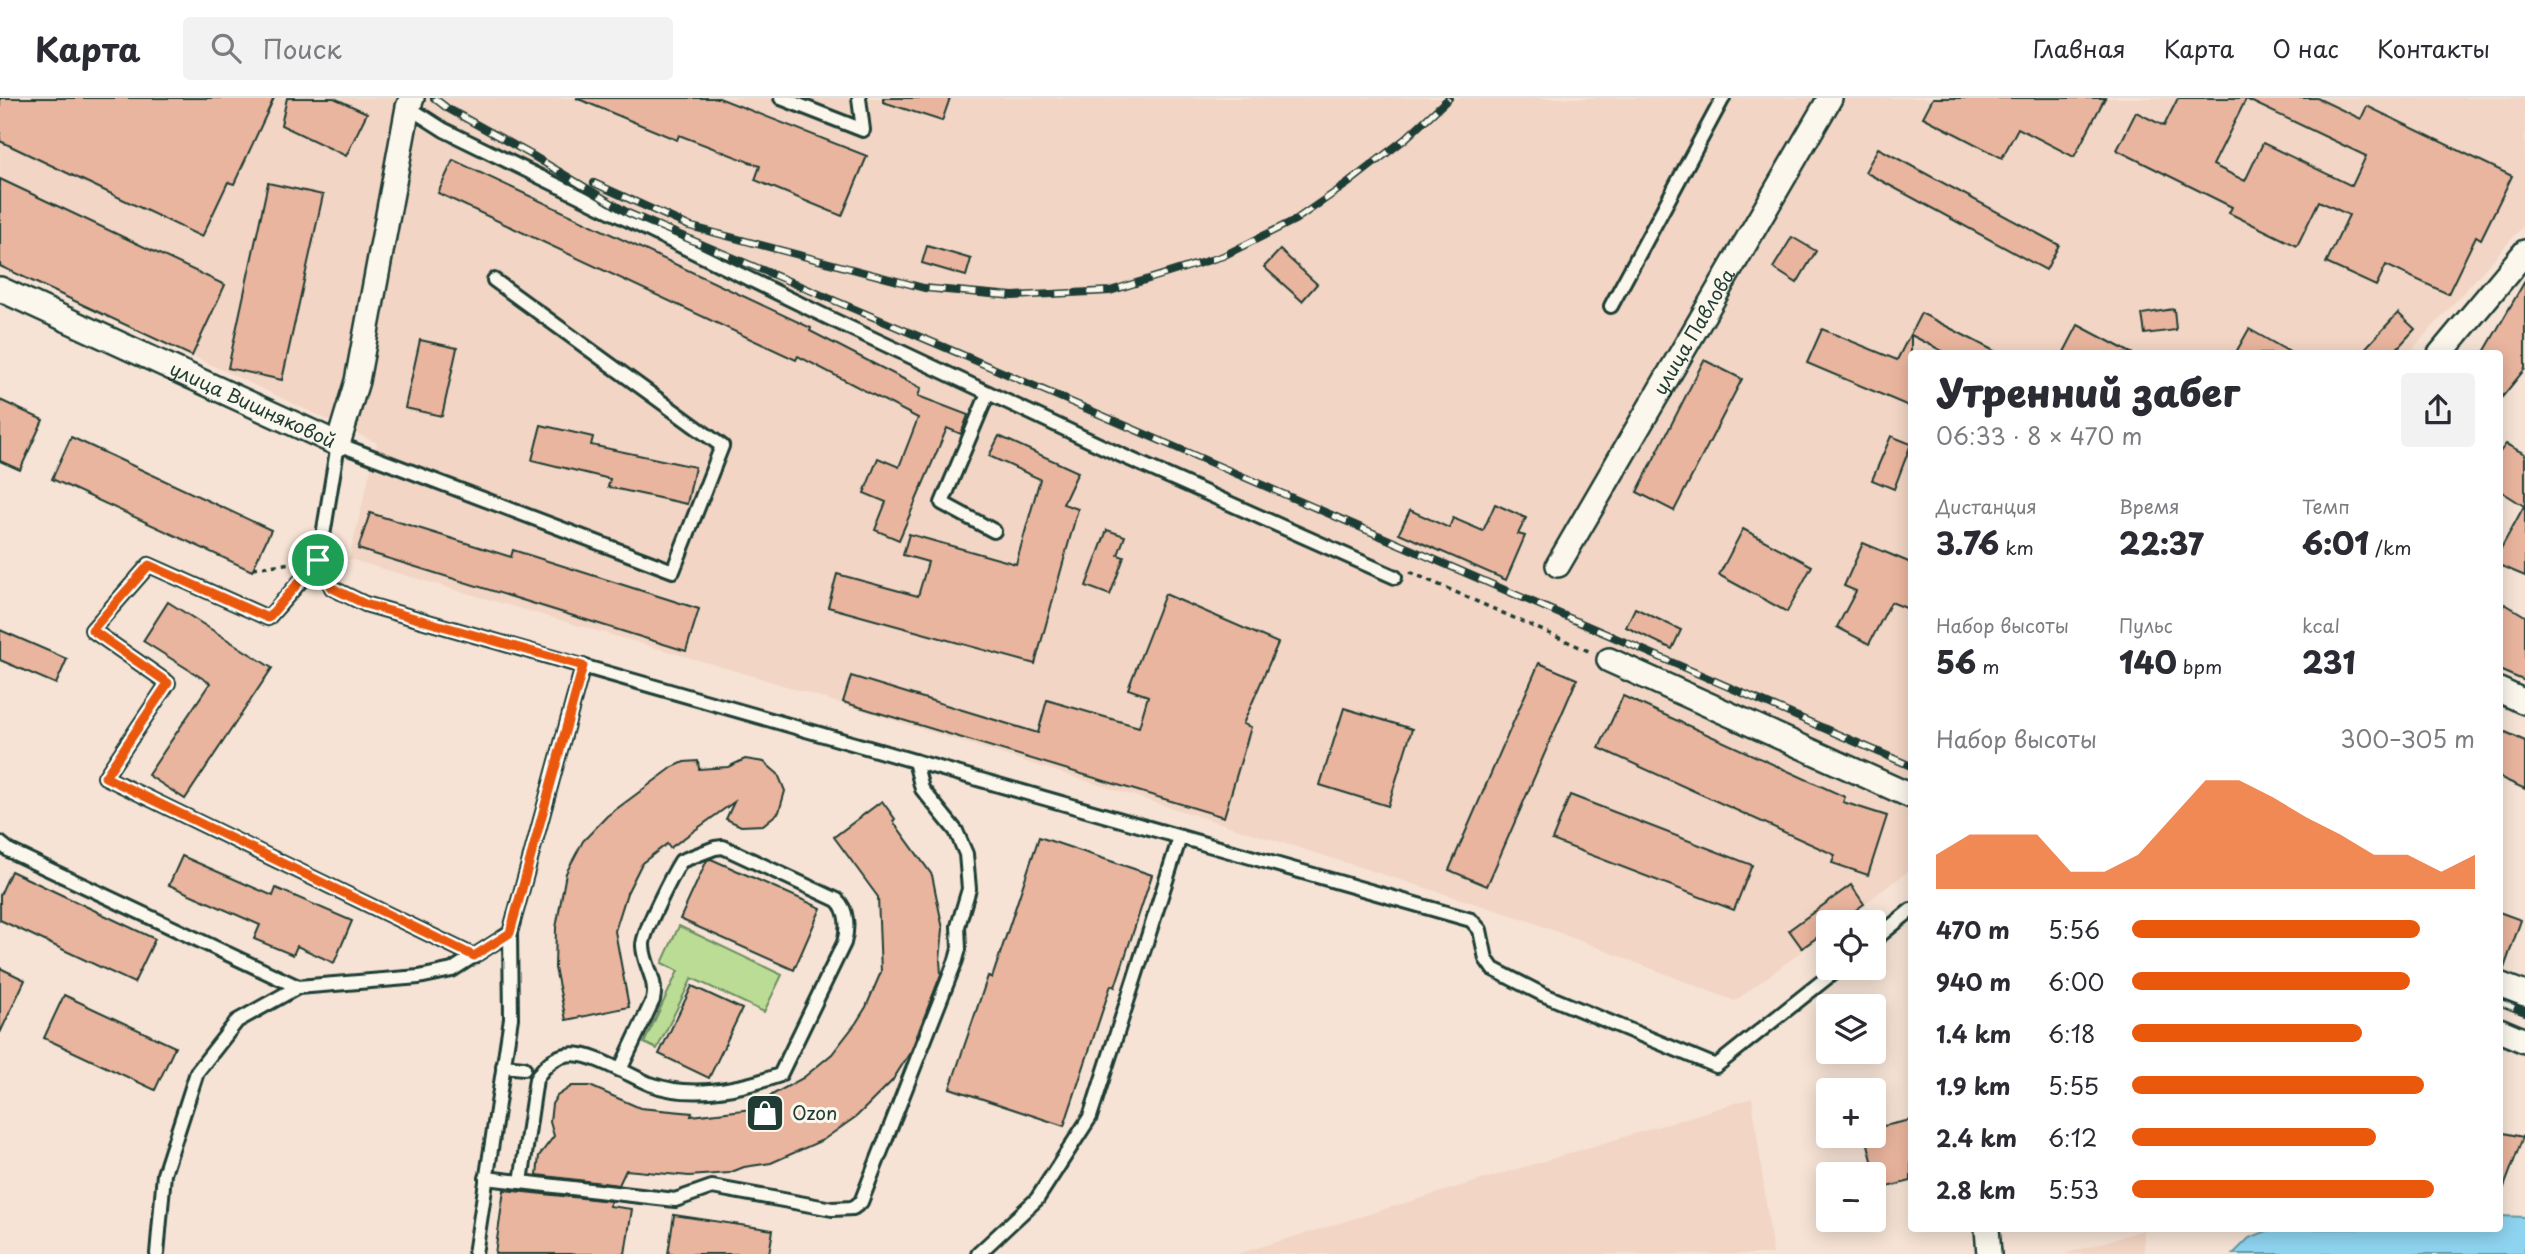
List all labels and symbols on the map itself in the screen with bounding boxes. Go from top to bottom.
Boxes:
street label: улица Павлова [1645,263,1741,400]
street label: улица Вишняковой [165,354,341,454]
pin [288,530,348,590]
shop icon: Ozon [744,1092,786,1134]
place label: Ozon [792,1098,837,1126]

